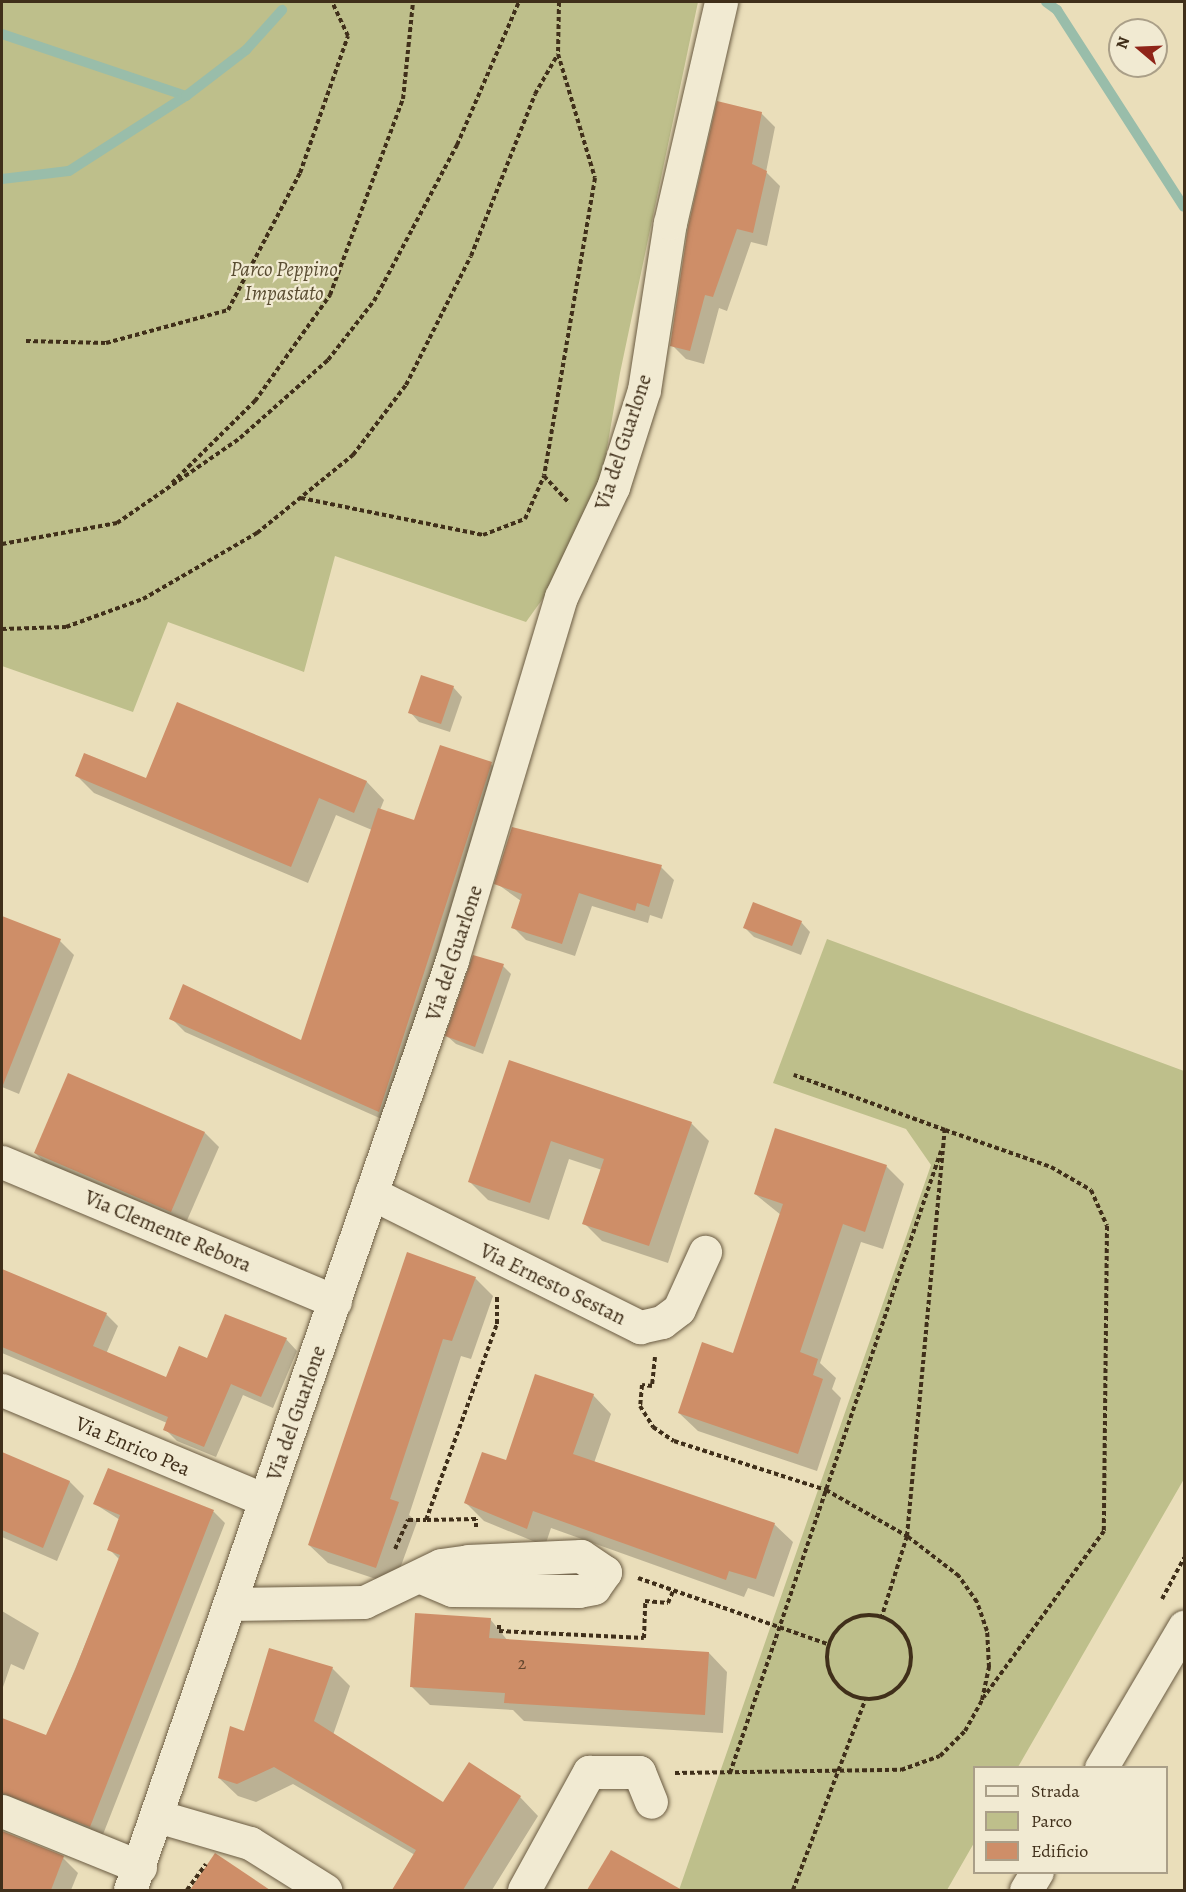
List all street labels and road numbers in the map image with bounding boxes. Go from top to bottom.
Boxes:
street label: Via del Guarlone [589,371,657,513]
street label: Via del Guarlone [420,882,488,1024]
street label: Via Clemente Rebora [81,1184,255,1278]
street label: Via Ernesto Sestan [476,1238,630,1330]
street label: Via del Guarlone [261,1342,331,1484]
street label: Via Enrico Pea [72,1411,194,1481]

